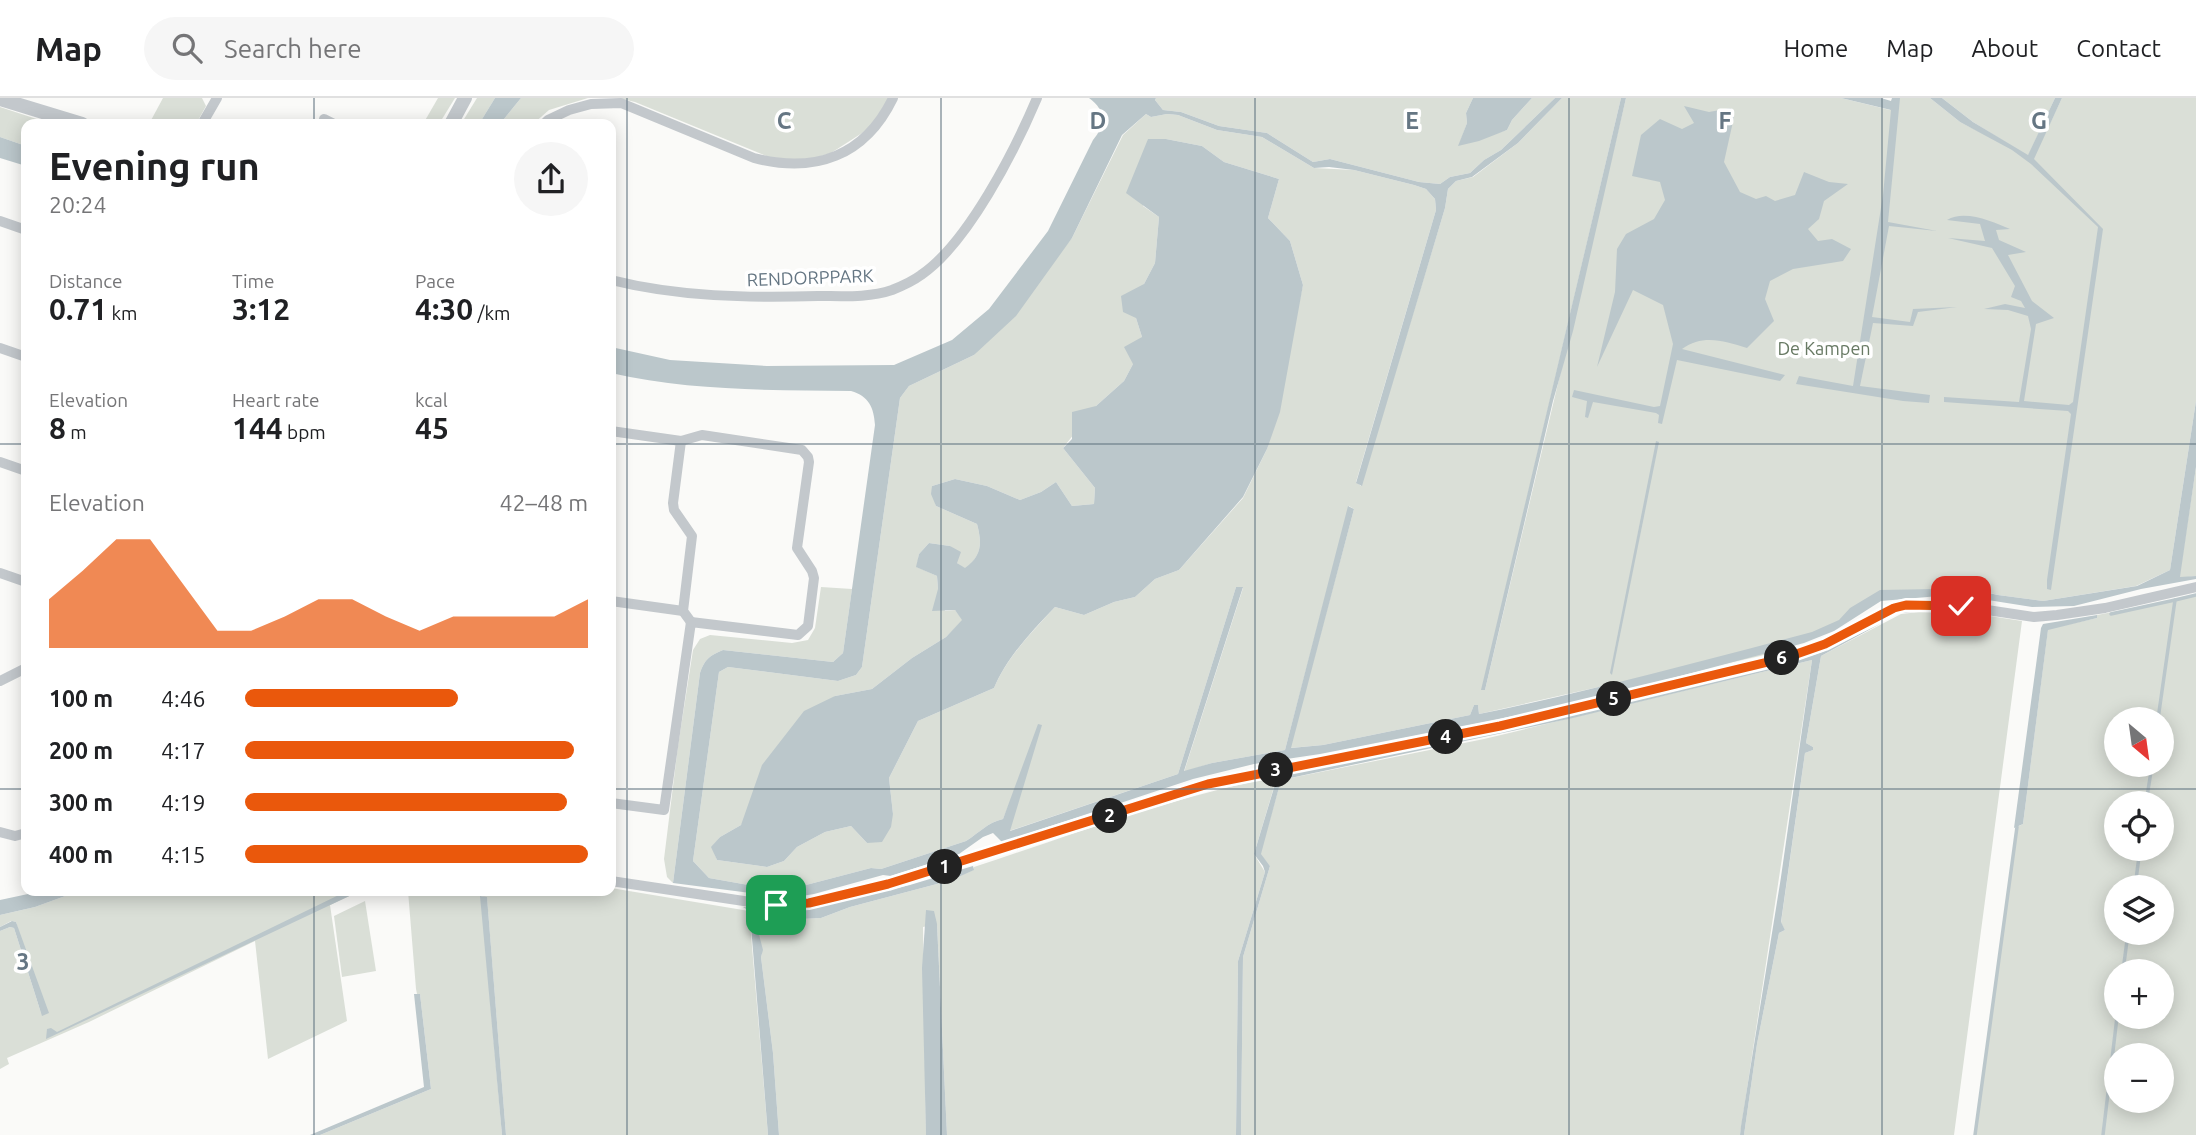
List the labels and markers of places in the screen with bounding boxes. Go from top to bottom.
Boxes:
pin [1931,576,1991,636]
pin: 6 [1764,640,1800,676]
pin: 5 [1596,682,1632,716]
pin: 4 [1428,720,1464,754]
pin: 3 [1258,752,1294,788]
pin: 2 [1092,798,1128,834]
pin: 1 [928,850,962,884]
pin [746,875,806,935]

